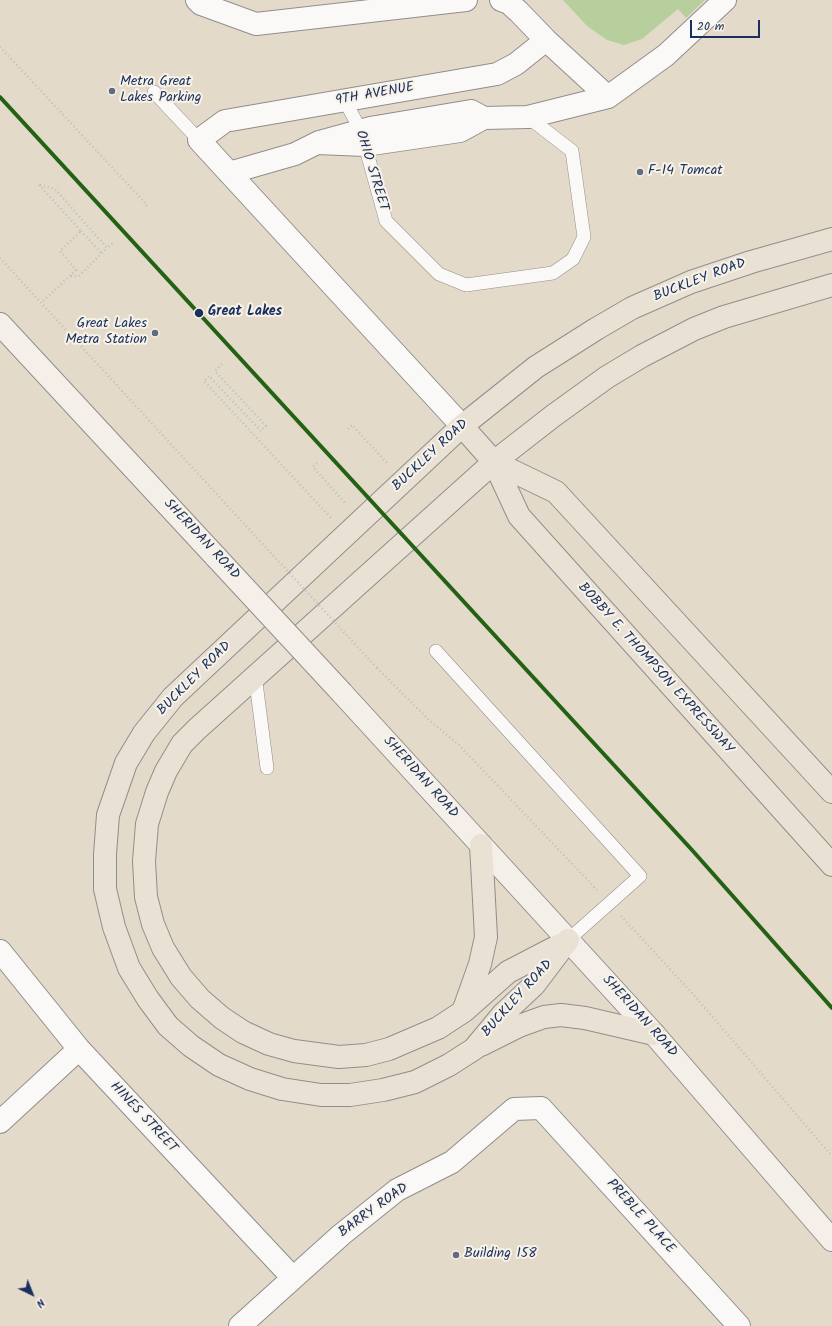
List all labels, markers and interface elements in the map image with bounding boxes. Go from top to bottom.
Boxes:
scale bar [692,12,762,38]
text: 20 m [697,17,724,36]
place label: Metra Great Lakes Parking [120,75,201,108]
street label: 9TH AVENUE [334,80,416,110]
marker: Metra Great Lakes Parking [107,86,117,96]
street label: OHIO STREET [351,129,391,213]
place label: F-14 Tomcat [648,164,723,180]
marker: F-14 Tomcat [635,167,645,177]
street label: BUCKLEY ROAD [651,256,749,306]
place label: Great Lakes [208,305,282,321]
marker: Great Lakes [193,307,205,319]
place label: Great Lakes Metra Station [65,317,147,350]
marker: Great Lakes Metra Station [150,328,160,338]
street label: BUCKLEY ROAD [390,417,472,495]
street label: SHERIDAN ROAD [159,496,243,584]
street label: BOBBY E. THOMPSON EXPRESSWAY [574,580,736,758]
street label: BUCKLEY ROAD [155,639,235,719]
street label: SHERIDAN ROAD [379,734,461,822]
street label: BUCKLEY ROAD [479,957,557,1041]
street label: SHERIDAN ROAD [598,973,680,1061]
street label: HINES STREET [106,1079,180,1157]
street label: PREBLE PLACE [602,1176,678,1258]
street label: BARRY ROAD [336,1180,412,1242]
place label: Building 158 [464,1247,537,1263]
marker: Building 158 [451,1250,461,1260]
north arrow [12,1274,52,1314]
text: N [32,1294,49,1312]

